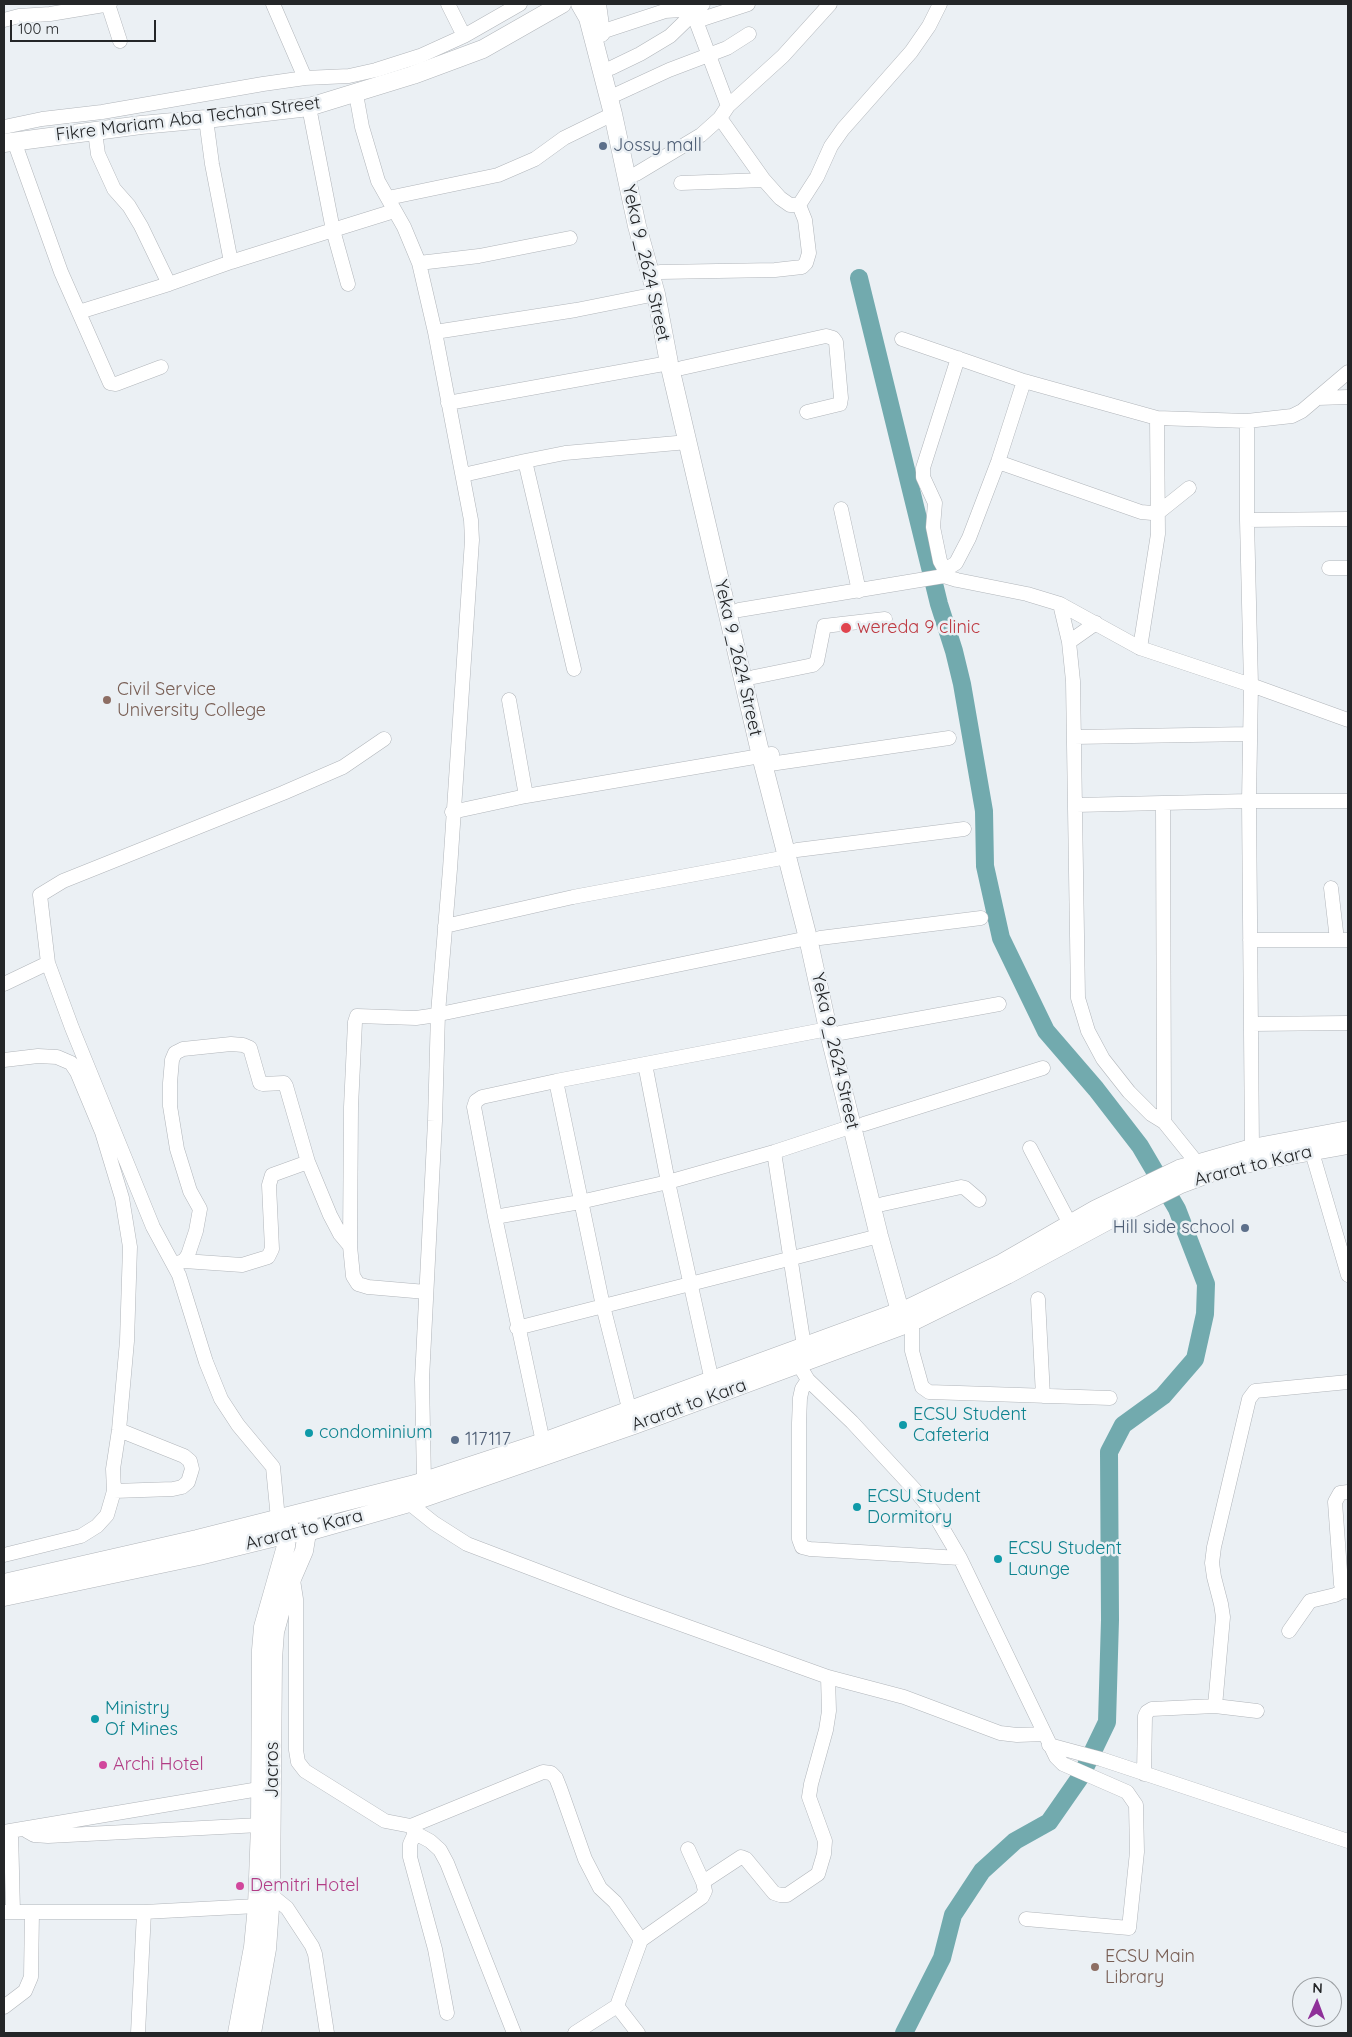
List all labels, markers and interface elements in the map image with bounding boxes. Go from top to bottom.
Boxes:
scale bar [12,10,159,42]
text: 100 m [18,19,59,38]
street label: Fikre Mariam Aba Techan Street [55,92,321,146]
place label: Jossy mall [613,135,702,157]
marker: Jossy mall [597,140,609,152]
street label: Yeka 9_2624 Street [617,183,675,343]
street label: Yeka 9_2624 Street [709,578,767,738]
place label: wereda 9 clinic [857,617,980,639]
marker: wereda 9 clinic [839,621,853,635]
place label: Civil Service University College [117,679,266,722]
marker: Civil Service University College [101,694,113,706]
street label: Yeka 9_2624 Street [806,971,864,1131]
street label: Ararat to Kara [1192,1141,1314,1191]
place label: Hill side school [1113,1217,1235,1239]
marker: Hill side school [1239,1222,1251,1234]
street label: Ararat to Kara [629,1374,749,1436]
place label: ECSU Student Cafeteria [913,1404,1027,1446]
marker: ECSU Student Cafeteria [897,1419,909,1431]
place label: condominium [319,1422,433,1444]
marker: condominium [303,1427,315,1439]
place label: 117117 [465,1429,511,1451]
marker: 117117 [449,1434,461,1446]
place label: ECSU Student Dormitory [867,1486,981,1528]
marker: ECSU Student Dormitory [851,1501,863,1513]
street label: Ararat to Kara [243,1505,365,1555]
place label: ECSU Student Launge [1008,1538,1122,1580]
marker: ECSU Student Launge [992,1553,1004,1565]
place label: Ministry Of Mines [105,1698,178,1740]
marker: Ministry Of Mines [89,1713,101,1725]
street label: Jacros [262,1742,284,1798]
place label: Archi Hotel [113,1754,204,1776]
marker: Archi Hotel [97,1759,109,1771]
place label: Demitri Hotel [250,1875,359,1897]
marker: Demitri Hotel [234,1880,246,1892]
place label: ECSU Main Library [1105,1946,1195,1988]
marker: ECSU Main Library [1089,1961,1101,1973]
north arrow [1292,1977,1342,2027]
text: N [1312,1979,1323,1997]

